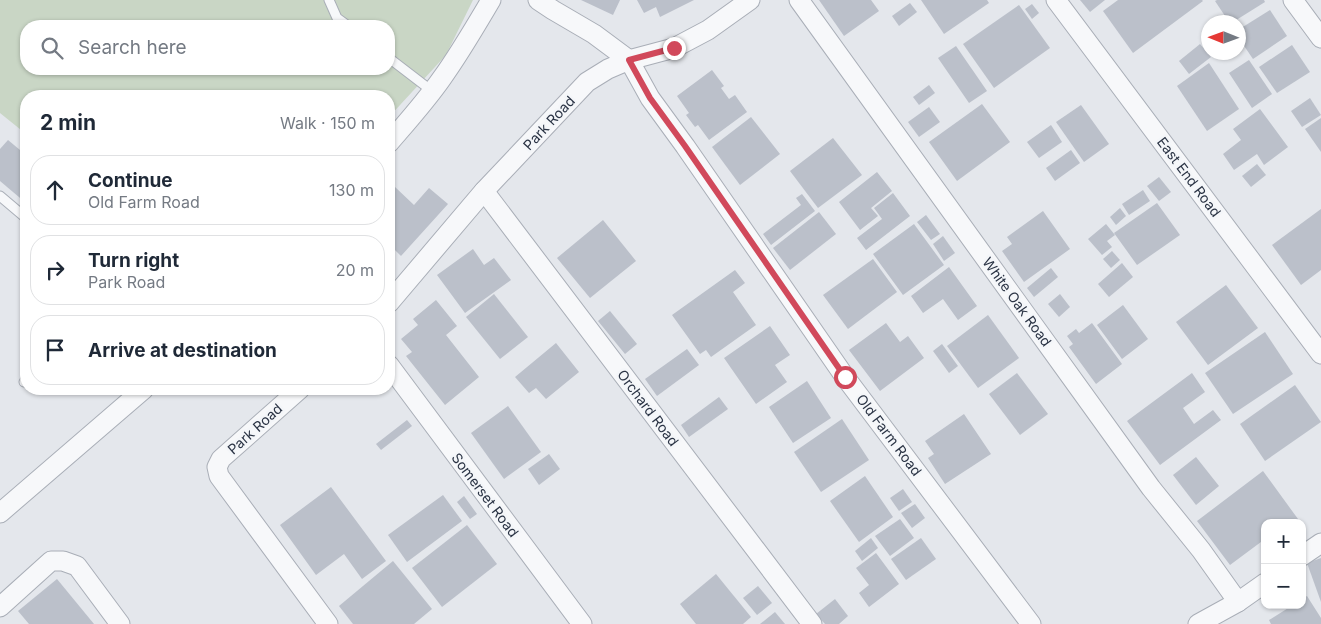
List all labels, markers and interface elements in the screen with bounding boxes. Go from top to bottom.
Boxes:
north arrow [1201,15,1246,60]
search box [20,20,395,75]
icon: search [38,34,66,62]
text: Search here [78,36,187,59]
route end [663,37,686,60]
street label: Park Road [519,92,578,153]
text: 2 min [40,110,96,135]
text: Walk · 150 m [280,113,375,133]
street label: East End Road [1154,134,1225,220]
text: Continue [88,169,173,192]
icon: ahead [41,176,69,204]
text: 130 m [329,180,374,200]
text: Old Farm Road [88,192,200,212]
text: Turn right [88,249,179,272]
street label: White Oak Road [979,254,1055,350]
icon: right [41,256,69,284]
text: 20 m [336,260,374,280]
text: Park Road [88,272,165,292]
icon: arrive [41,336,69,364]
text: Arrive at destination [88,339,277,362]
street label: Orchard Road [614,366,683,449]
route start [834,366,857,389]
street label: Old Farm Road [853,391,926,479]
street label: Park Road [224,400,286,458]
street label: Somerset Road [448,449,523,540]
map controls [1261,519,1306,609]
button: + [1261,519,1306,564]
button: − [1261,564,1306,609]

